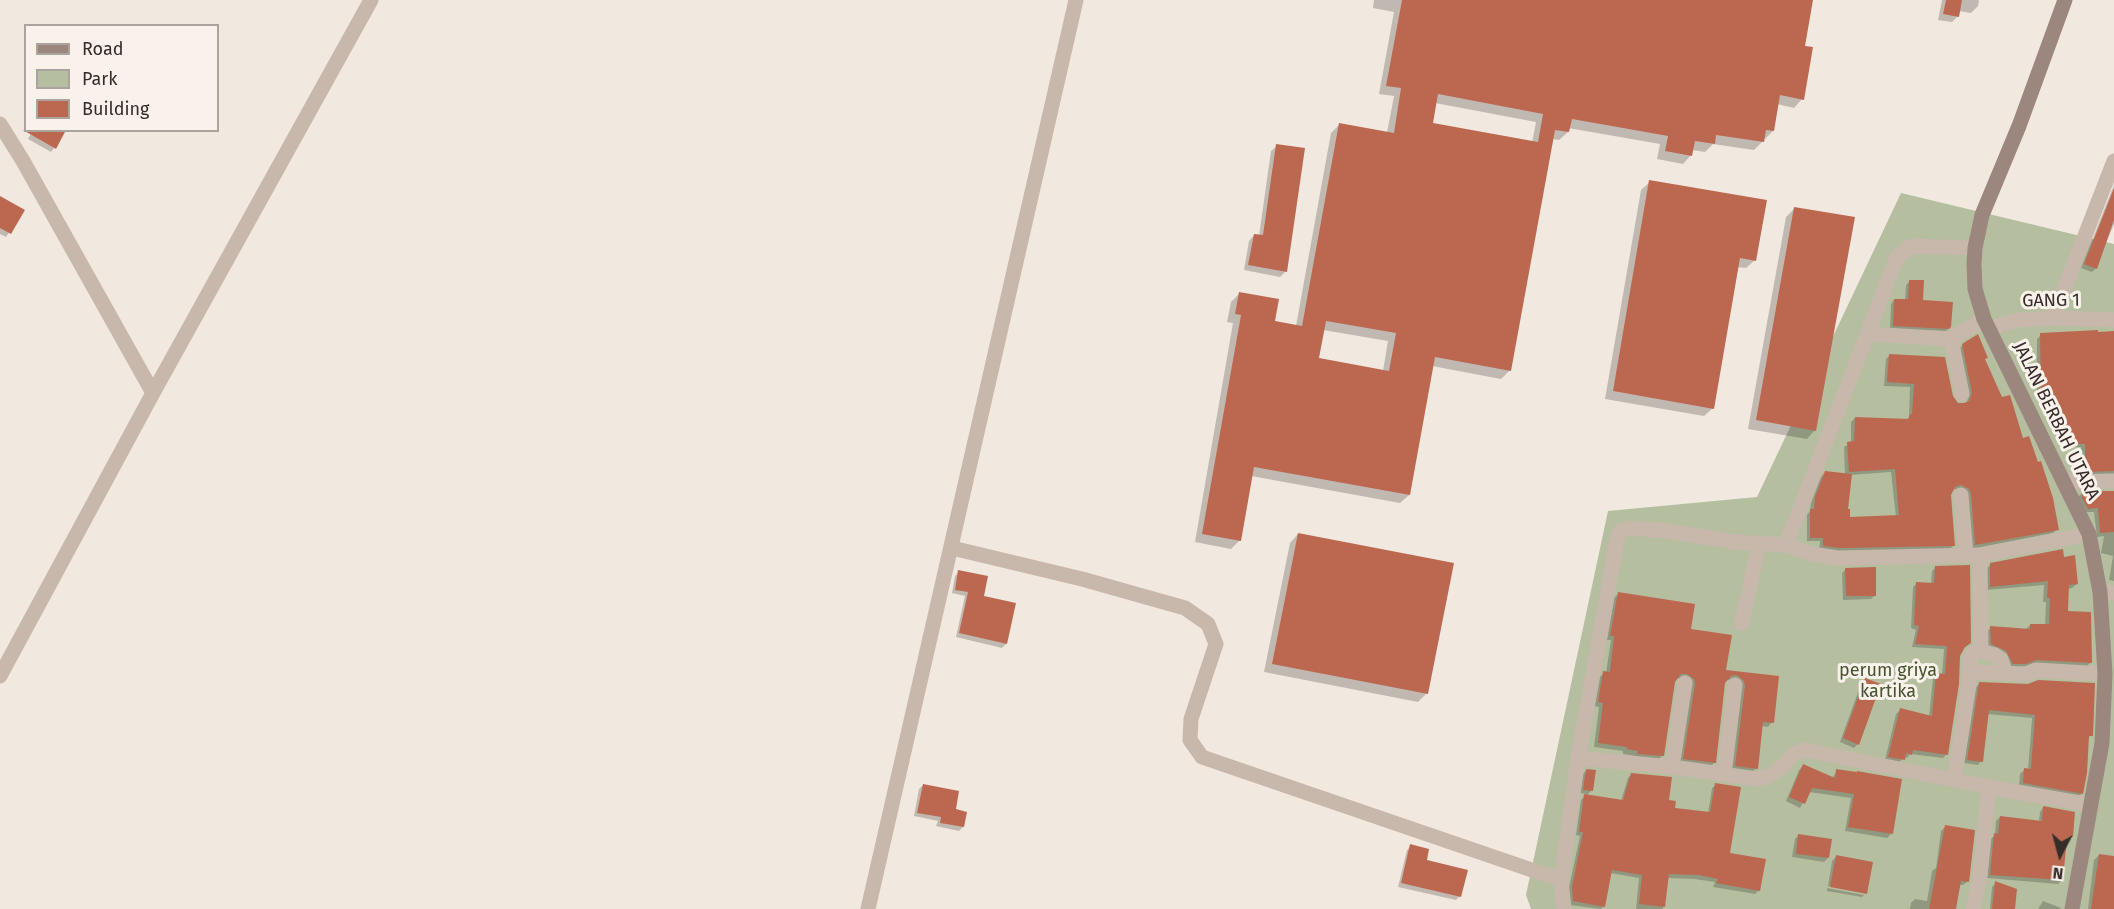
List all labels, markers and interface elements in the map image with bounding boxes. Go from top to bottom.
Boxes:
legend [24,24,219,132]
text: Road [82,38,124,60]
text: Park [82,68,117,90]
text: Building [82,98,149,120]
street label: GANG 1 [2022,290,2080,312]
street label: JALAN BERBAH UTARA [2008,338,2104,504]
park label: perum griya kartika [1839,660,1937,702]
north arrow [2030,825,2090,885]
text: N [2052,863,2064,883]

